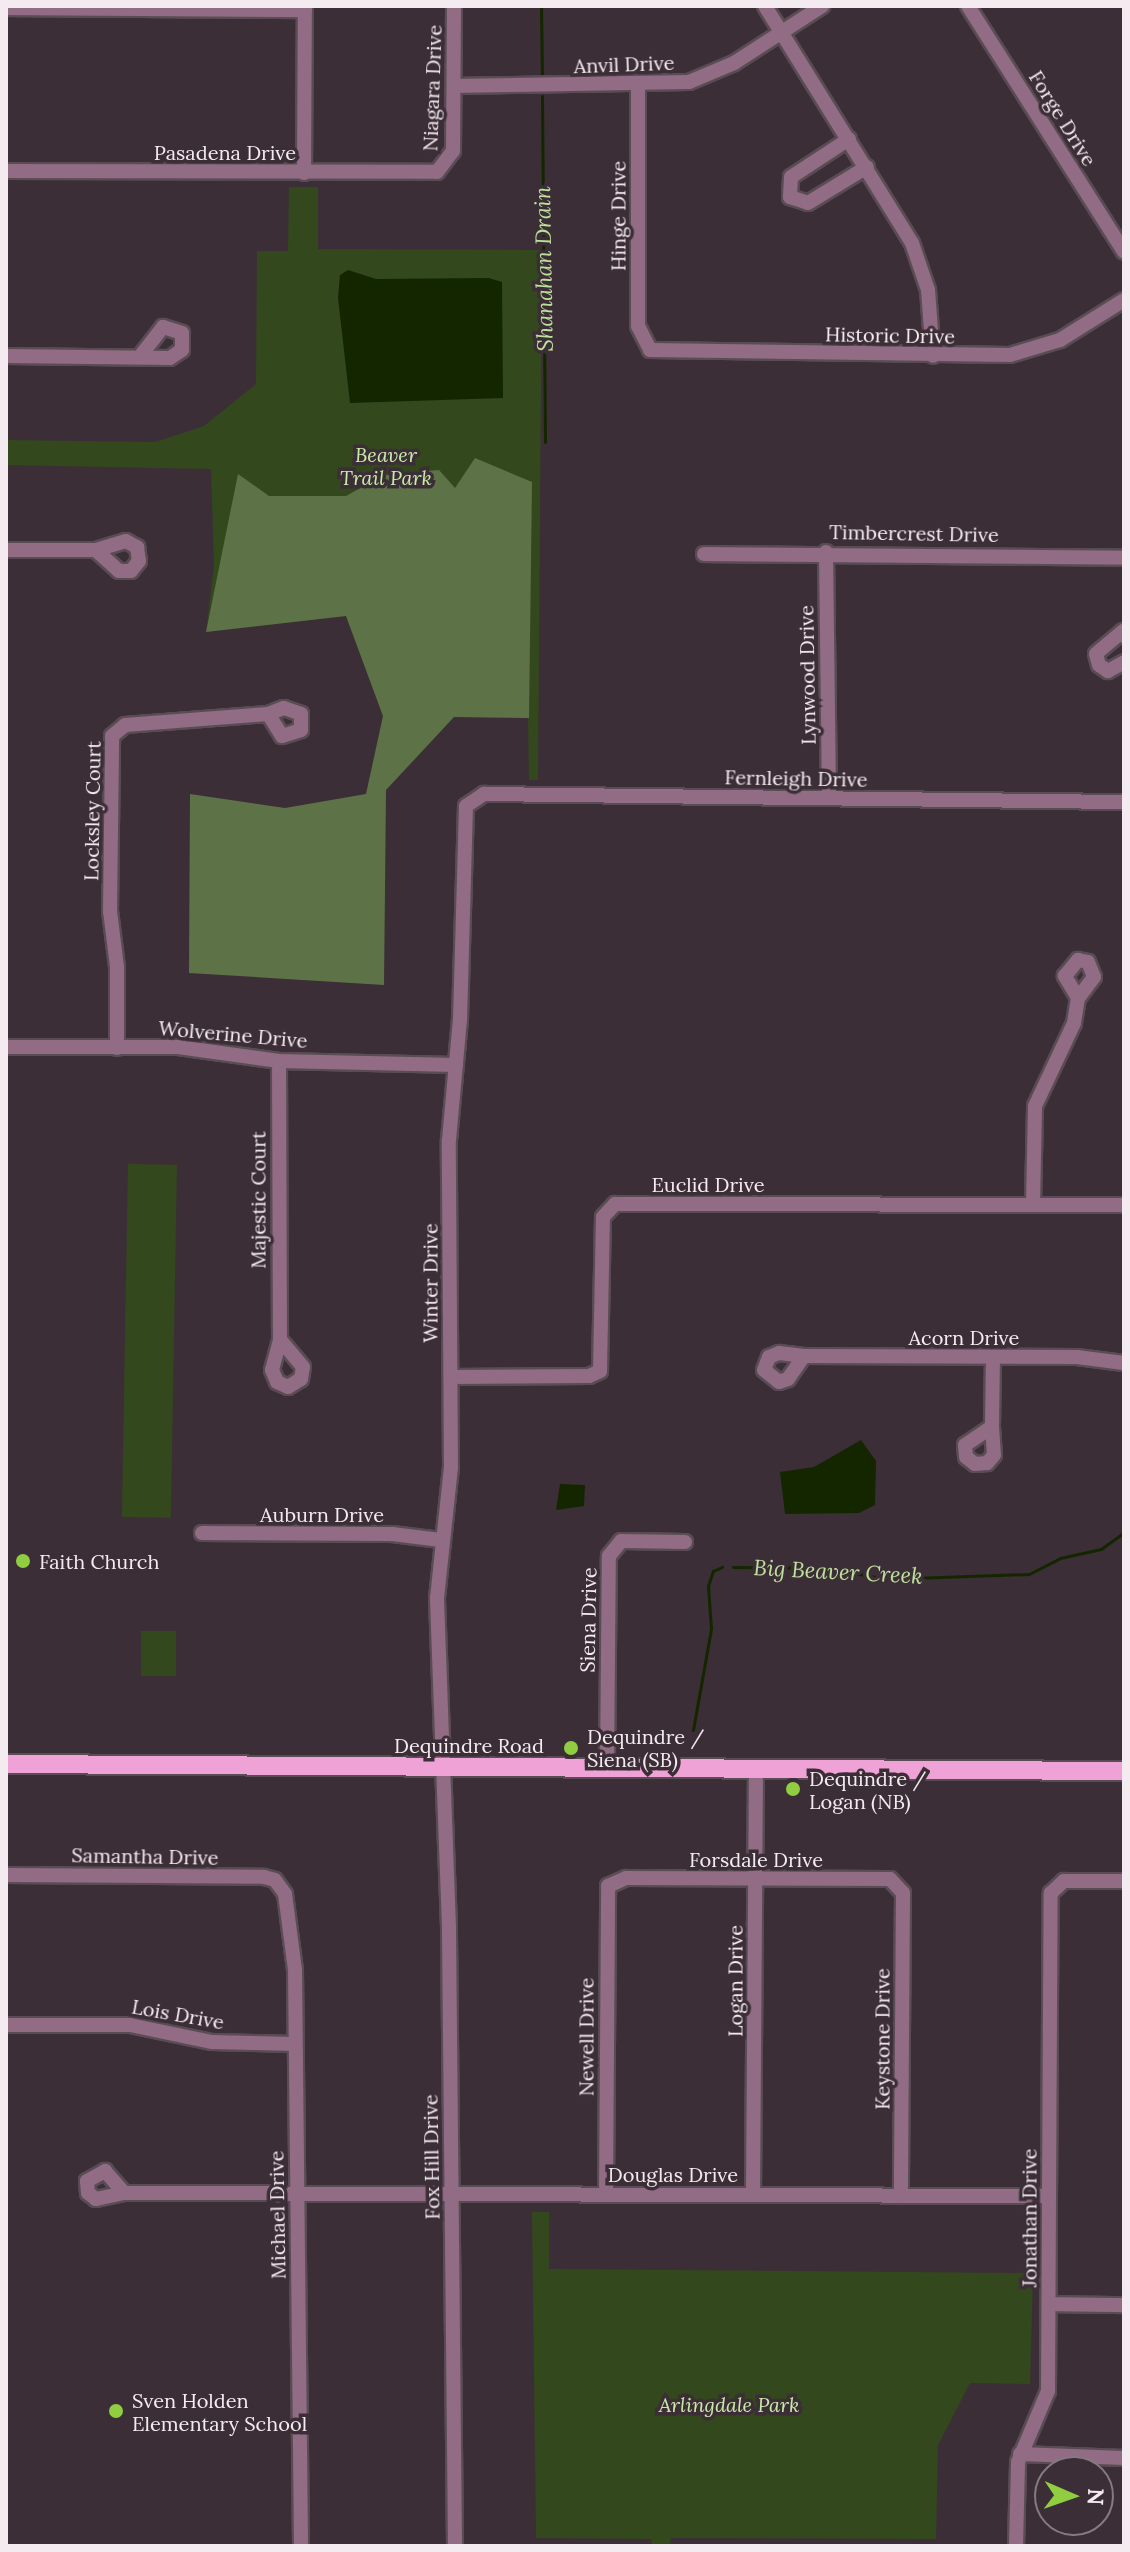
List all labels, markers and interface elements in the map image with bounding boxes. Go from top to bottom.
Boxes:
street label: Niagara Drive [418,24,446,152]
street label: Anvil Drive [573,50,675,78]
street label: Forge Drive [1024,66,1102,170]
street label: Pasadena Drive [154,140,296,164]
street label: Hinge Drive [606,161,630,271]
water label: Shanahan Drain [529,186,559,352]
street label: Historic Drive [825,322,955,348]
park label: Beaver Trail Park [340,443,432,490]
street label: Timbercrest Drive [829,520,999,546]
street label: Lynwood Drive [794,605,820,745]
street label: Locksley Court [79,741,105,881]
street label: Fernleigh Drive [724,765,868,791]
street label: Wolverine Drive [157,1016,309,1052]
street label: Majestic Court [246,1131,270,1269]
street label: Euclid Drive [651,1172,765,1196]
street label: Winter Drive [418,1223,442,1343]
street label: Acorn Drive [909,1325,1019,1349]
street label: Auburn Drive [260,1502,384,1526]
place label: Faith Church [39,1549,159,1573]
marker: Faith Church [14,1552,32,1570]
water label: Big Beaver Creek [753,1554,923,1590]
street label: Siena Drive [575,1567,601,1673]
place label: Dequindre / Siena (SB) [587,1724,704,1771]
street label: Dequindre Road [394,1733,544,1757]
marker: Dequindre / Siena (SB) [562,1739,580,1757]
place label: Dequindre / Logan (NB) [809,1766,926,1813]
marker: Dequindre / Logan (NB) [784,1780,802,1798]
street label: Samantha Drive [71,1843,219,1869]
street label: Forsdale Drive [689,1847,823,1871]
street label: Logan Drive [723,1925,747,2037]
street label: Keystone Drive [870,1968,894,2110]
street label: Newell Drive [574,1978,598,2096]
street label: Lois Drive [130,1994,226,2034]
street label: Fox Hill Drive [418,2094,444,2220]
street label: Jonathan Drive [1017,2149,1041,2287]
street label: Michael Drive [264,2151,290,2279]
street label: Douglas Drive [608,2162,738,2186]
place label: Sven Holden Elementary School [132,2388,307,2435]
park label: Arlingdale Park [659,2392,799,2416]
marker: Sven Holden Elementary School [107,2402,125,2420]
north arrow [1034,2456,1114,2536]
text: N [1082,2488,1110,2506]

